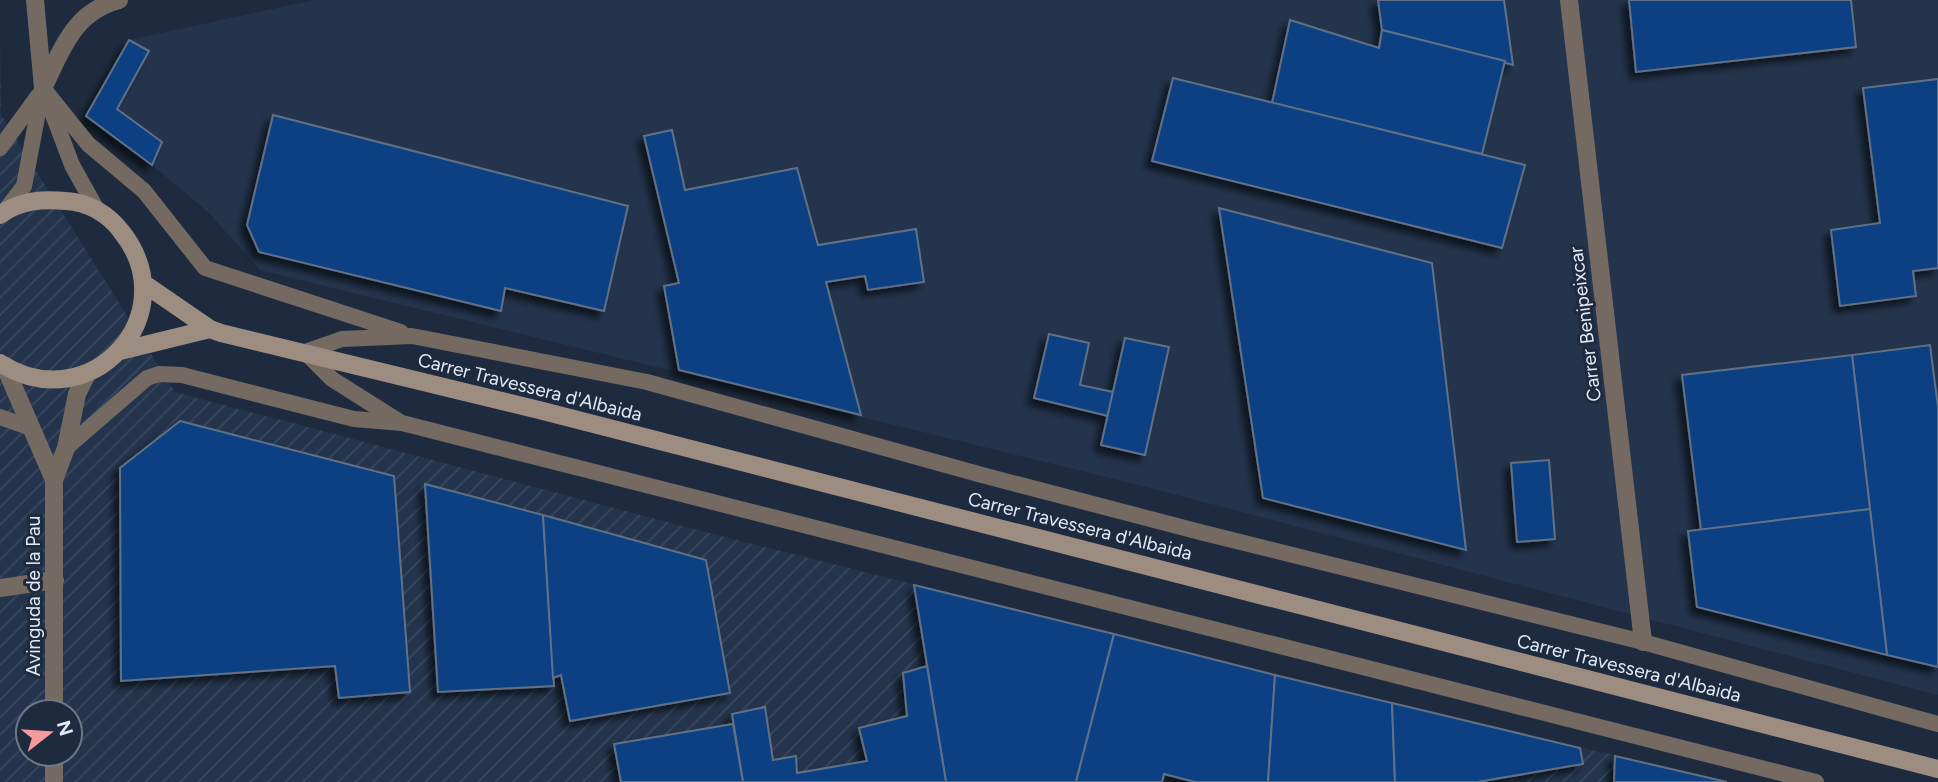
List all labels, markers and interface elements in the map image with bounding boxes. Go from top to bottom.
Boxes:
street label: Carrer Benipeixcar [1564,245,1606,403]
street label: Carrer Travessera d'Albaida [416,348,644,426]
street label: Carrer Travessera d'Albaida [966,487,1194,565]
street label: Avinguda de la Pau [22,516,45,676]
street label: Carrer Travessera d'Albaida [1515,629,1743,707]
north arrow [14,698,84,768]
text: N [52,718,78,739]

